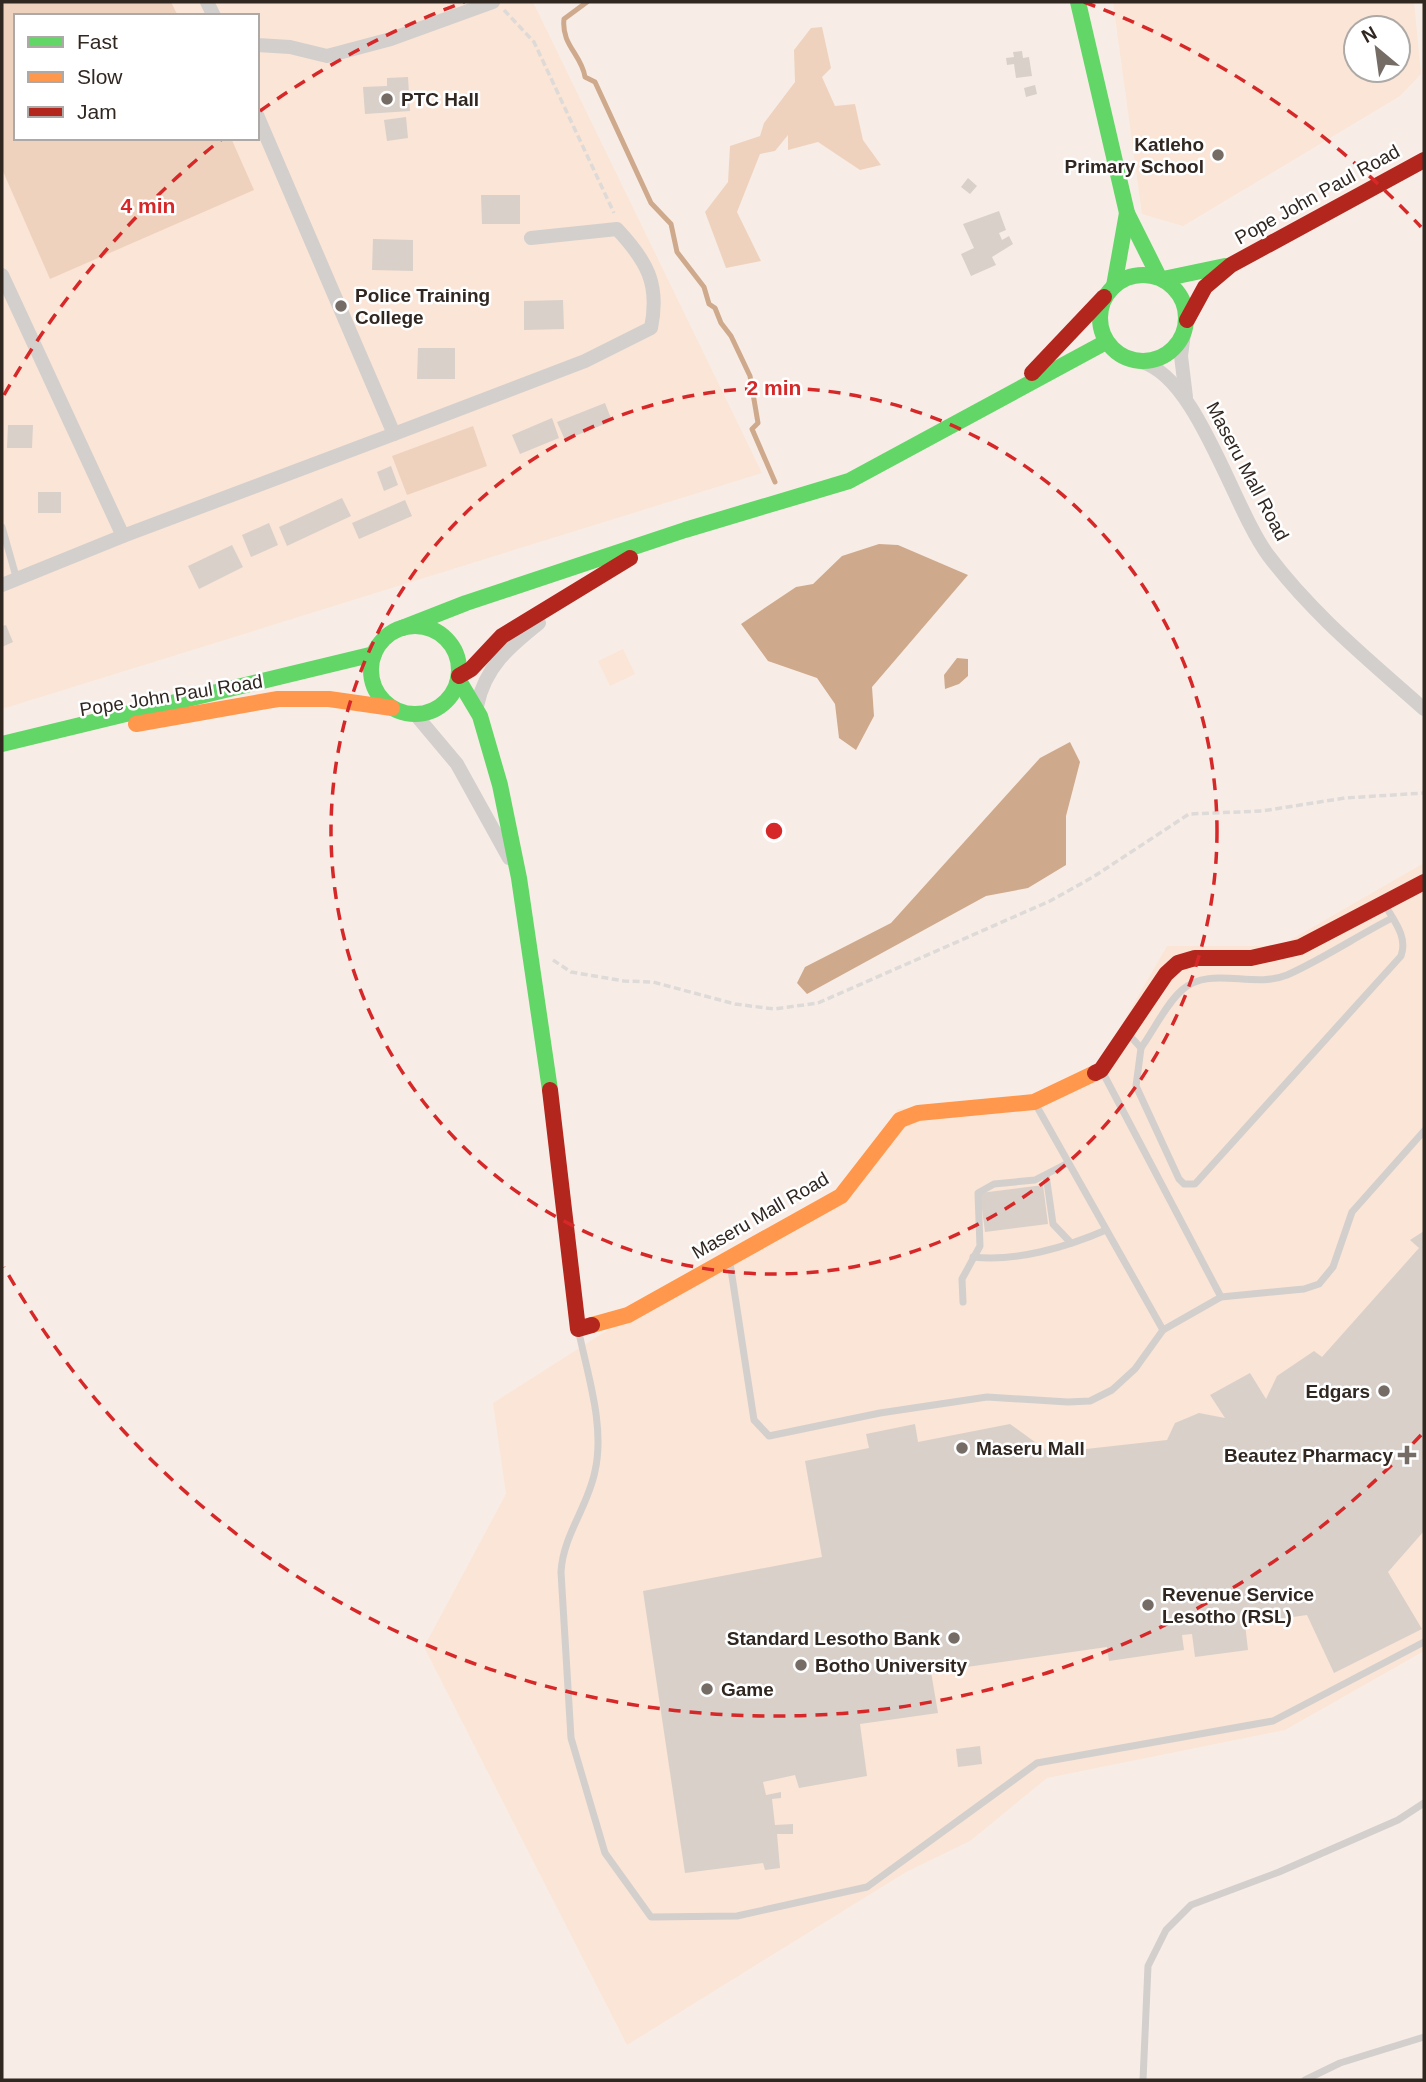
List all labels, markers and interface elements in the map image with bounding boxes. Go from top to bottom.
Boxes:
legend [14,14,259,140]
north arrow [1342,14,1412,84]
text: N [1358,22,1380,47]
text: Fast [77,30,118,53]
text: Slow [77,65,123,88]
place label: PTC Hall [401,89,479,110]
marker: PTC Hall [379,91,395,107]
text: Jam [77,100,117,123]
place label: Katleho Primary School [1065,134,1204,177]
street label: Pope John Paul Road [1231,140,1403,248]
marker: Katleho Primary School [1210,147,1226,163]
text: 4 min [121,194,175,217]
place label: Police Training College [355,285,490,328]
marker: Police Training College [333,298,349,314]
text: 2 min [747,376,801,399]
street label: Maseru Mall Road [1202,398,1293,544]
street label: Pope John Paul Road [78,671,264,720]
centre of rings [762,819,786,843]
street label: Maseru Mall Road [688,1168,832,1263]
place label: Edgars [1306,1381,1370,1402]
marker: Edgars [1376,1383,1392,1399]
place label: Maseru Mall [976,1438,1085,1459]
marker: Maseru Mall [954,1440,970,1456]
place label: Beautez Pharmacy [1224,1445,1393,1466]
marker: Beautez Pharmacy [1399,1447,1415,1463]
place label: Revenue Service Lesotho (RSL) [1162,1584,1314,1627]
marker: Revenue Service Lesotho (RSL) [1140,1597,1156,1613]
place label: Standard Lesotho Bank [727,1628,940,1649]
marker: Standard Lesotho Bank [946,1630,962,1646]
place label: Botho University [815,1655,967,1676]
marker: Botho University [793,1657,809,1673]
place label: Game [721,1679,774,1700]
marker: Game [699,1681,715,1697]

